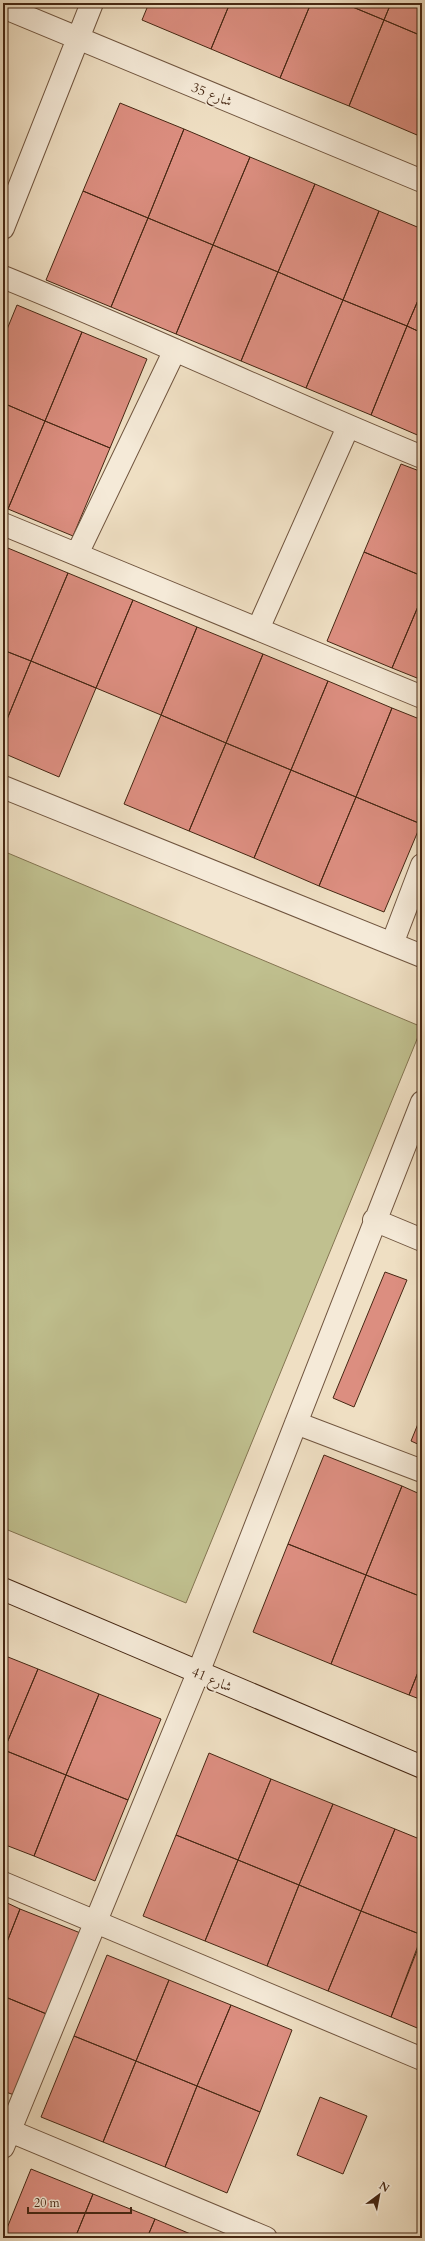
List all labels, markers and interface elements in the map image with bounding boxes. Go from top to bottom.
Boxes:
street label: شارع 35 [188,78,235,113]
street label: شارع 41 [188,1662,235,1698]
north arrow [359,2175,399,2215]
text: N [376,2178,392,2196]
scale bar [28,2189,131,2215]
text: 20 m [34,2195,61,2211]

